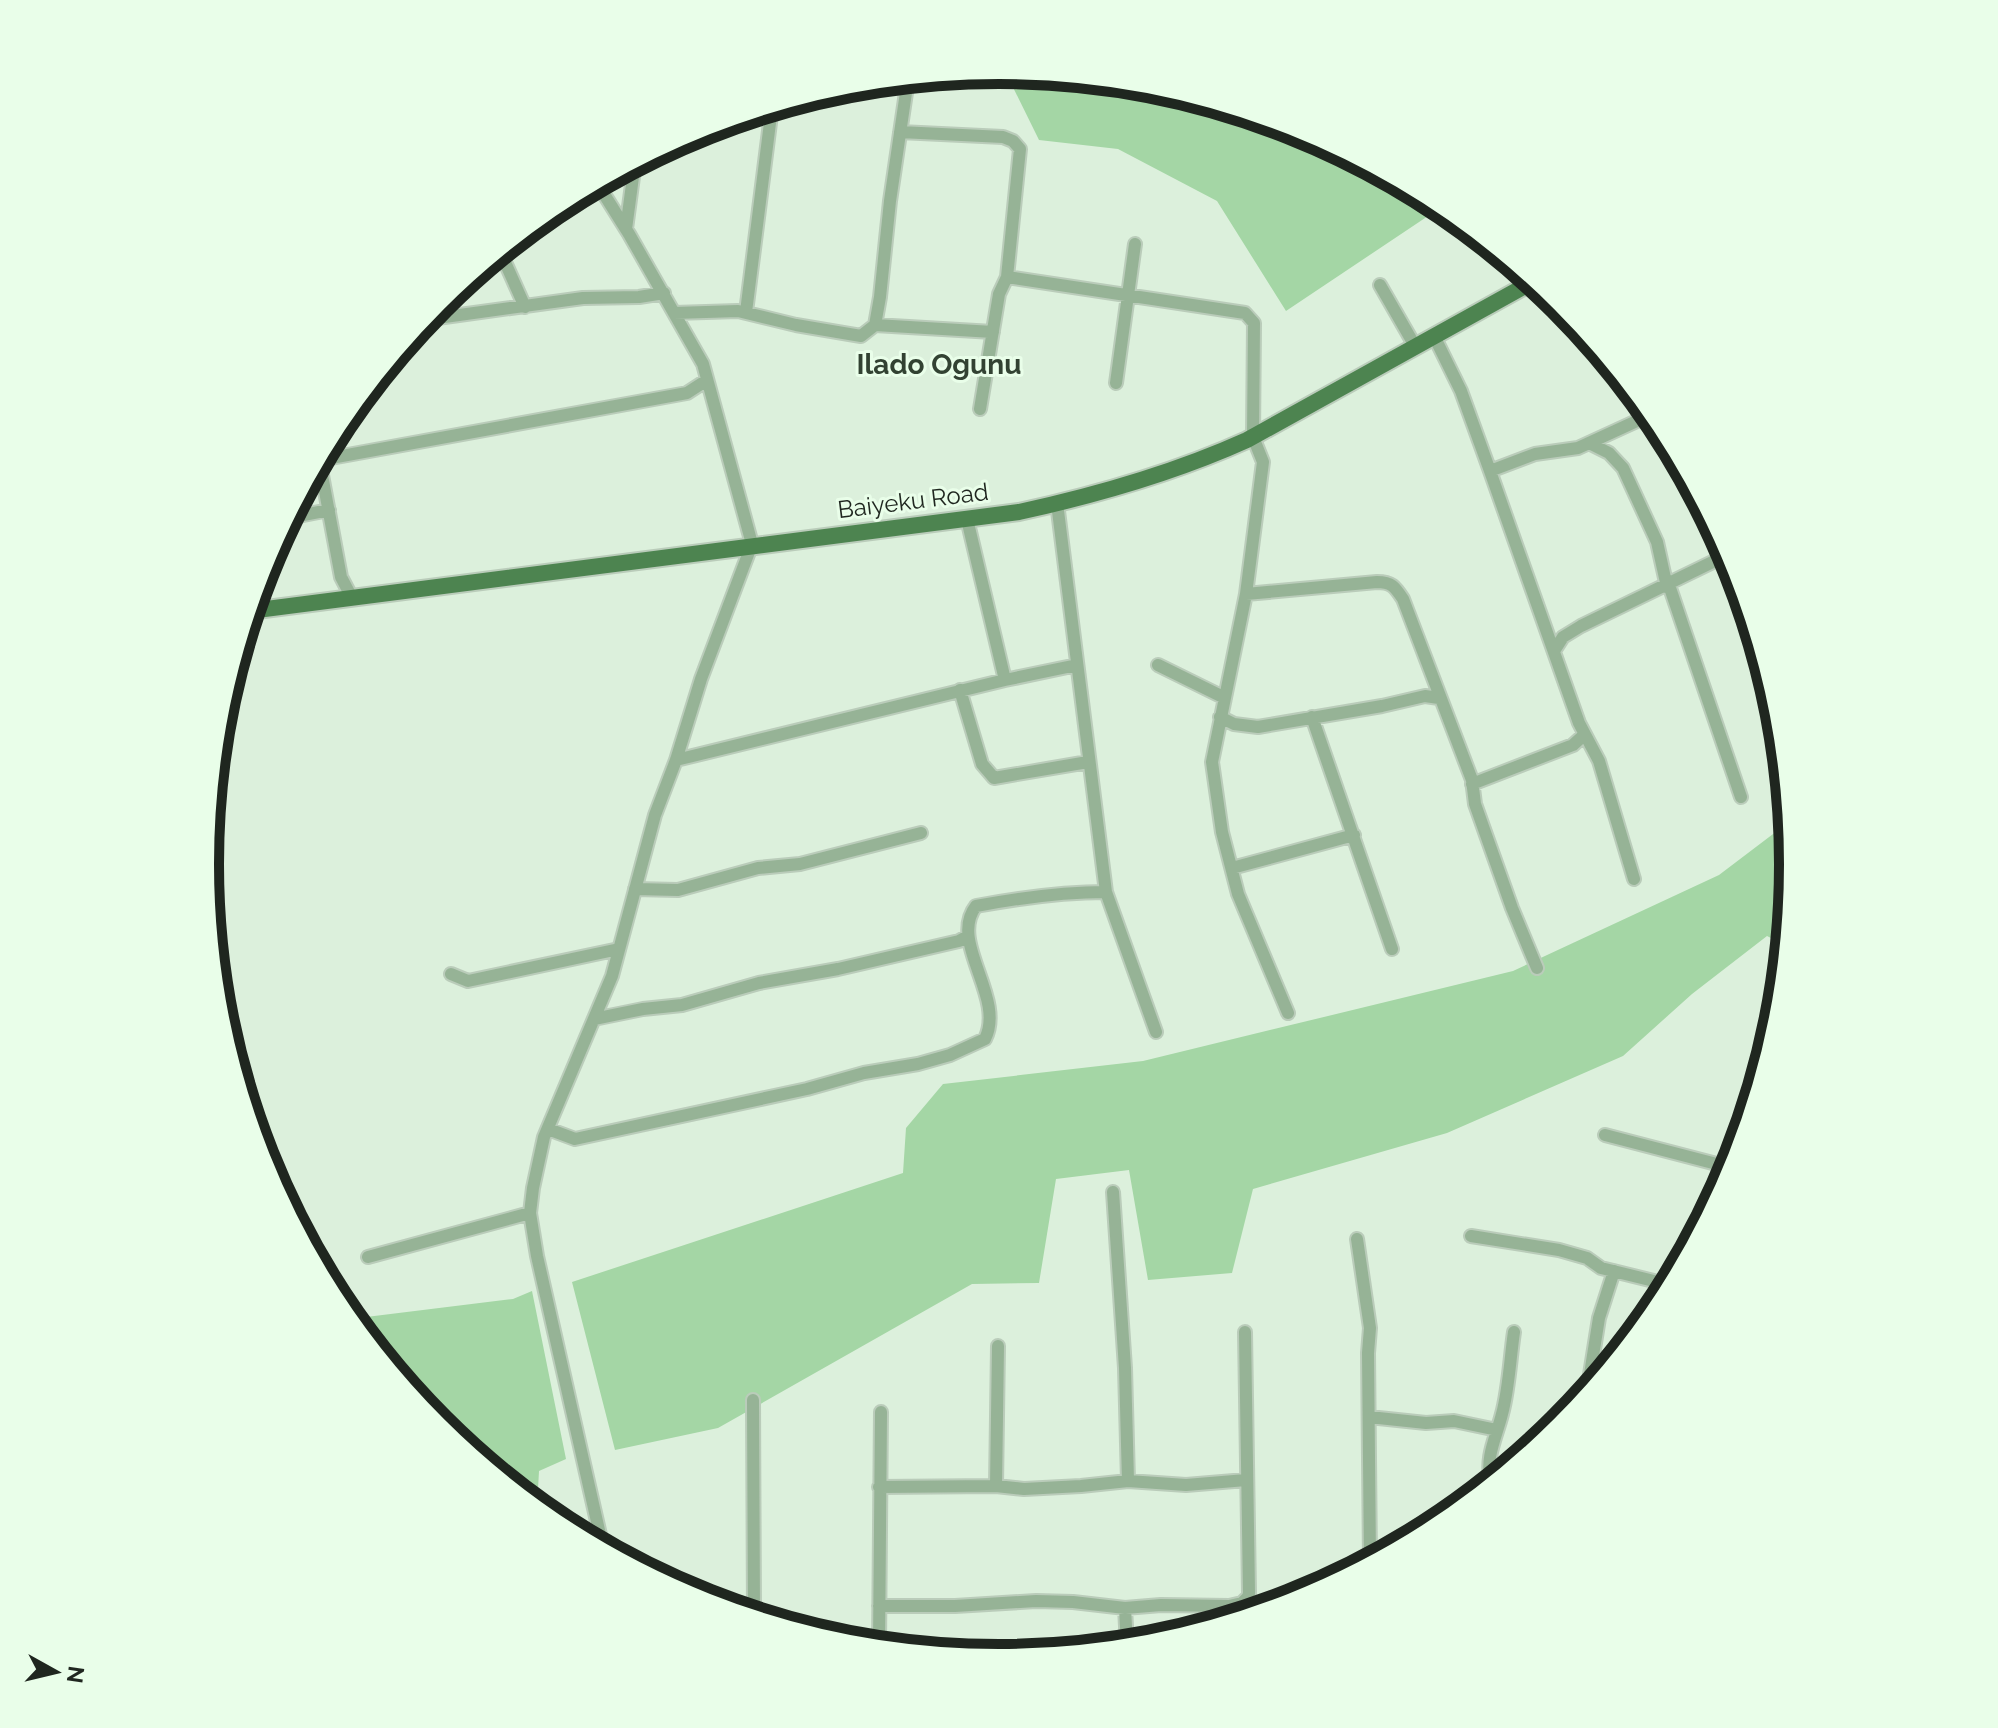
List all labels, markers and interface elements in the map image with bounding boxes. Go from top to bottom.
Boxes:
district label: Ilado Ogunu [856,348,1022,381]
street label: Baiyeku Road [836,477,990,524]
north arrow [16,1632,96,1712]
text: N [62,1665,90,1685]

